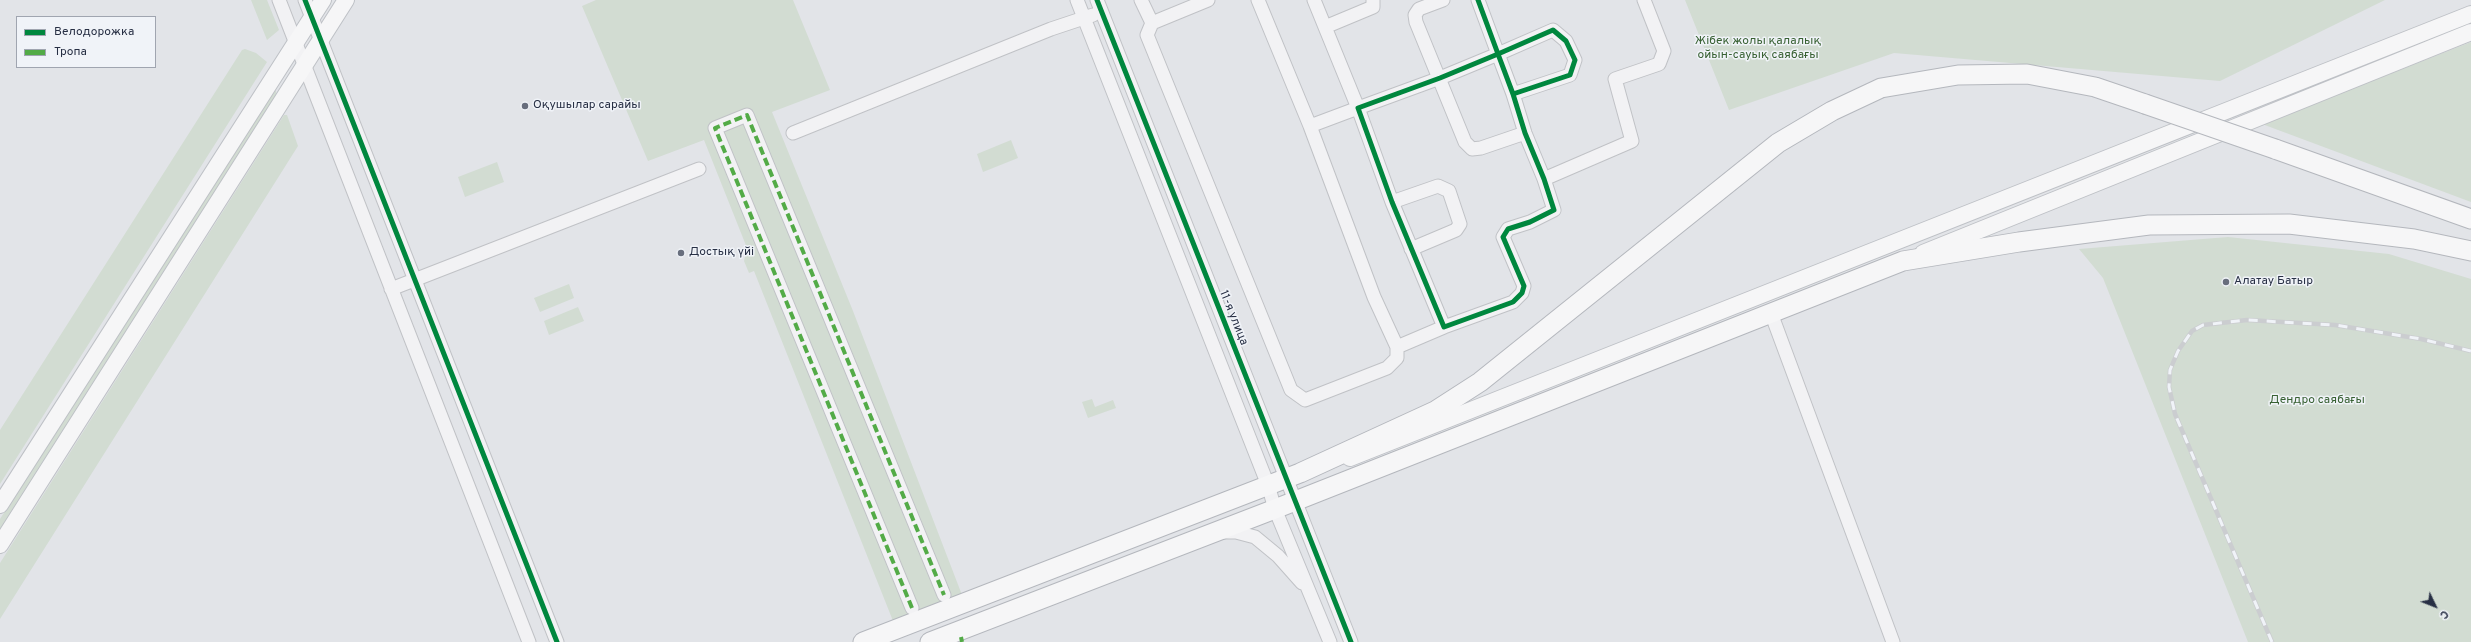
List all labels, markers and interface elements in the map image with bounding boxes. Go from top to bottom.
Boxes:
legend [16,16,156,68]
text: Велодорожка [54,24,134,40]
park label: Жібек жолы қалалық ойын-сауық саябағы [1695,35,1821,63]
text: Тропа [54,44,87,60]
place label: Оқушылар сарайы [533,99,641,113]
marker: Оқушылар сарайы [520,101,530,111]
place label: Достық үйі [689,246,754,260]
marker: Достық үйі [676,248,686,258]
place label: Алатау Батыр [2234,275,2313,289]
marker: Алатау Батыр [2221,277,2231,287]
street label: 11-я улица [1215,288,1251,348]
park label: Дендро саябағы [2269,394,2365,408]
north arrow [2415,586,2455,626]
text: С [2436,607,2451,622]

